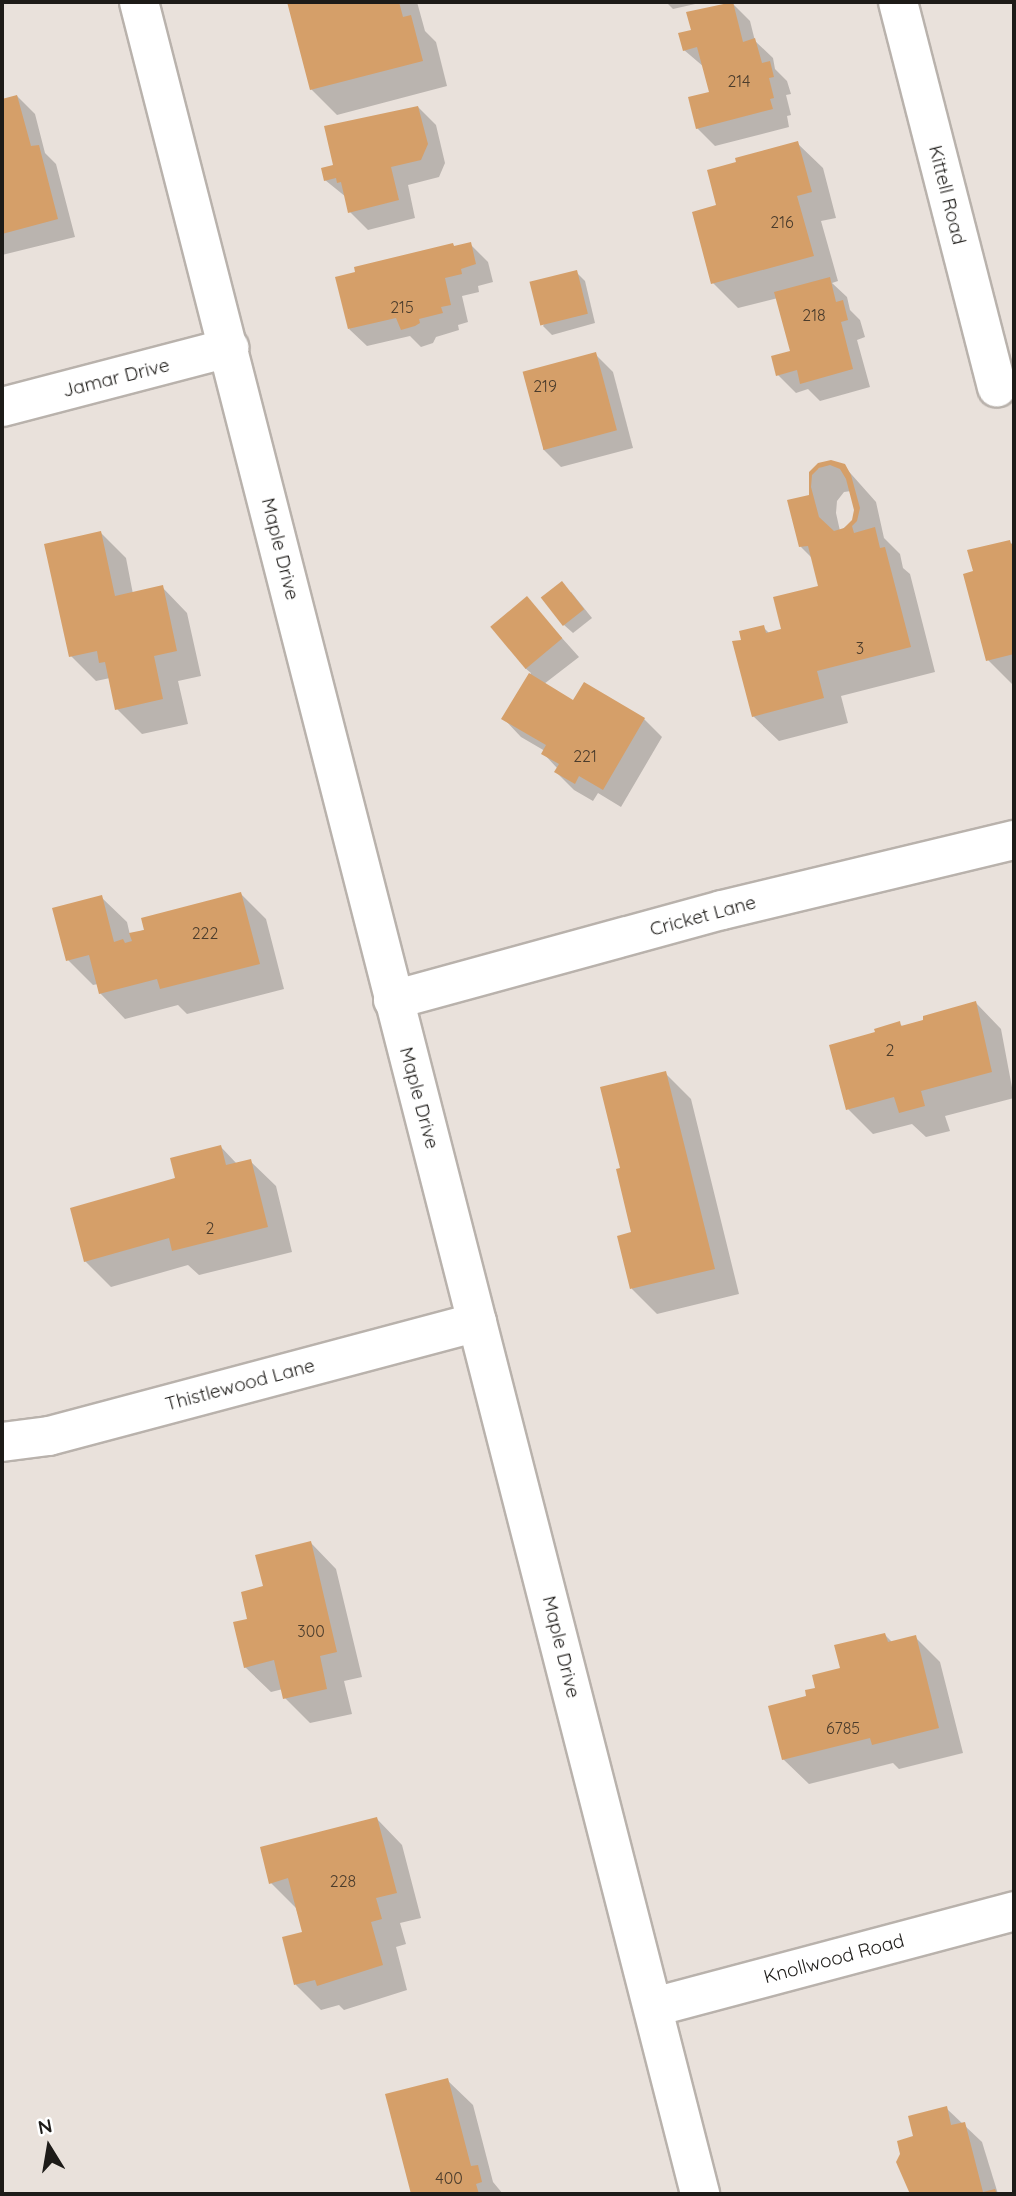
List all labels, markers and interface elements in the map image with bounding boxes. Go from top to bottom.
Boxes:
house number: 214 [728,71,750,91]
street label: Kittell Road [924,143,970,247]
house number: 216 [770,212,794,232]
house number: 215 [390,297,414,317]
house number: 218 [802,305,826,325]
street label: Jamar Drive [60,354,172,402]
house number: 219 [533,376,557,396]
street label: Maple Drive [256,496,304,602]
house number: 3 [856,638,864,658]
house number: 221 [573,746,597,766]
street label: Cricket Lane [647,891,759,941]
house number: 222 [192,923,218,943]
house number: 2 [886,1040,894,1060]
street label: Maple Drive [394,1045,444,1151]
house number: 2 [206,1218,214,1238]
street label: Thistlewood Lane [163,1354,317,1416]
street label: Maple Drive [537,1594,585,1700]
house number: 300 [297,1621,325,1641]
house number: 6785 [826,1718,860,1738]
house number: 228 [330,1871,356,1891]
street label: Knollwood Road [761,1929,907,1989]
north arrow [14,2112,84,2182]
text: N [36,2113,54,2139]
house number: 400 [435,2168,463,2188]

